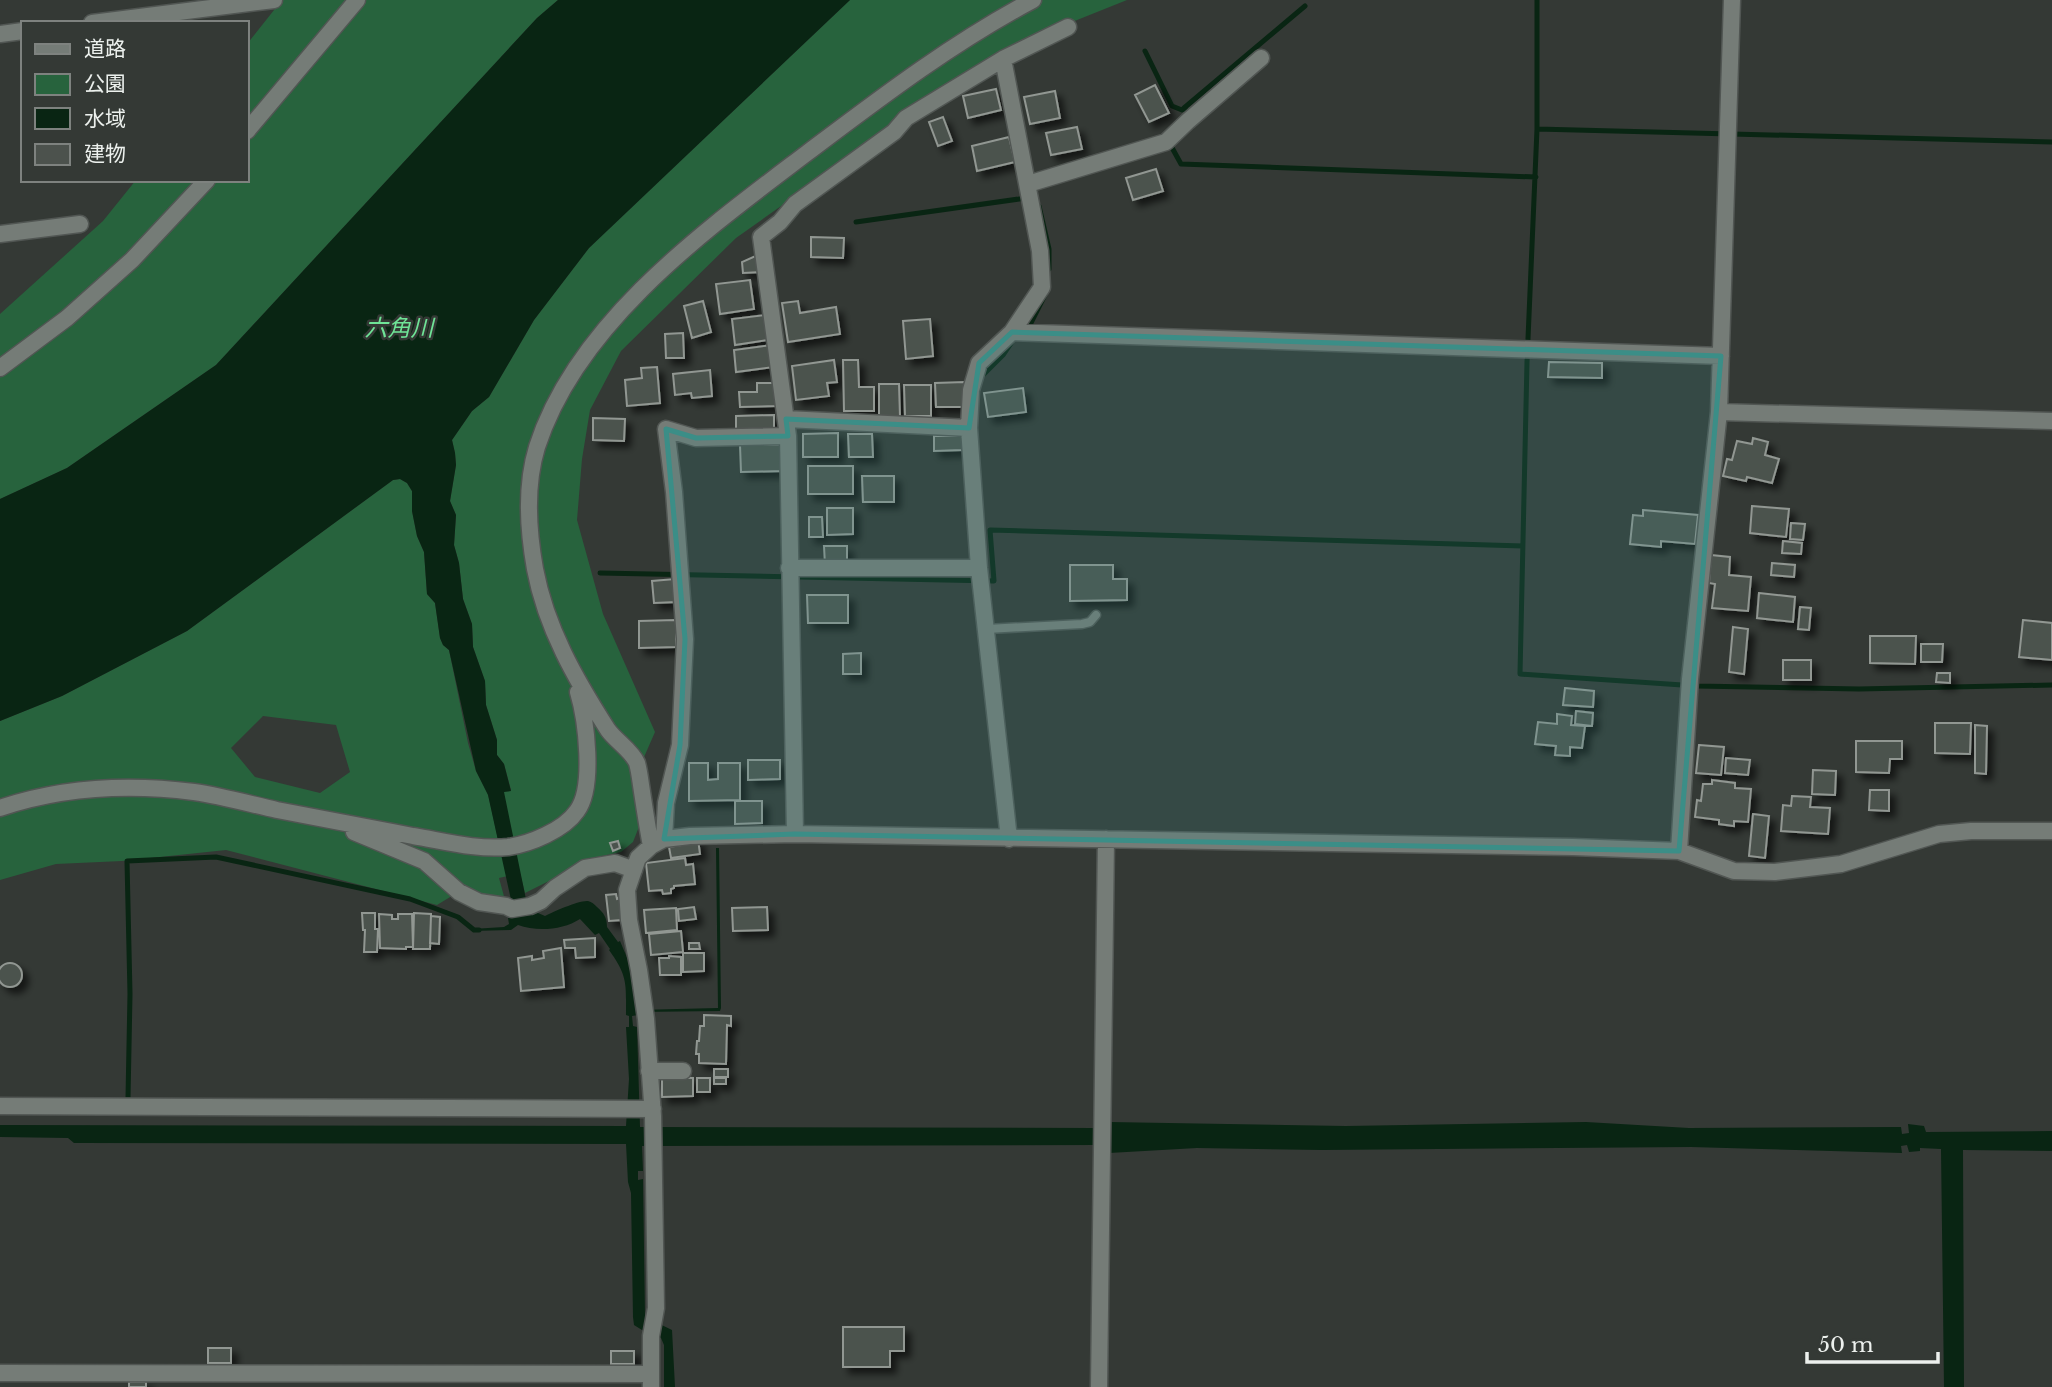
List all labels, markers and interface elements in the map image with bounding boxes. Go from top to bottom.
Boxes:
legend [21,21,248,182]
text: 道路 [84,36,126,62]
text: 公園 [84,71,126,97]
text: 水域 [84,106,126,132]
text: 建物 [84,141,126,167]
water label: 六角川 [365,314,437,342]
scale bar [1807,1320,1938,1364]
text: 50 m [1818,1332,1874,1358]

